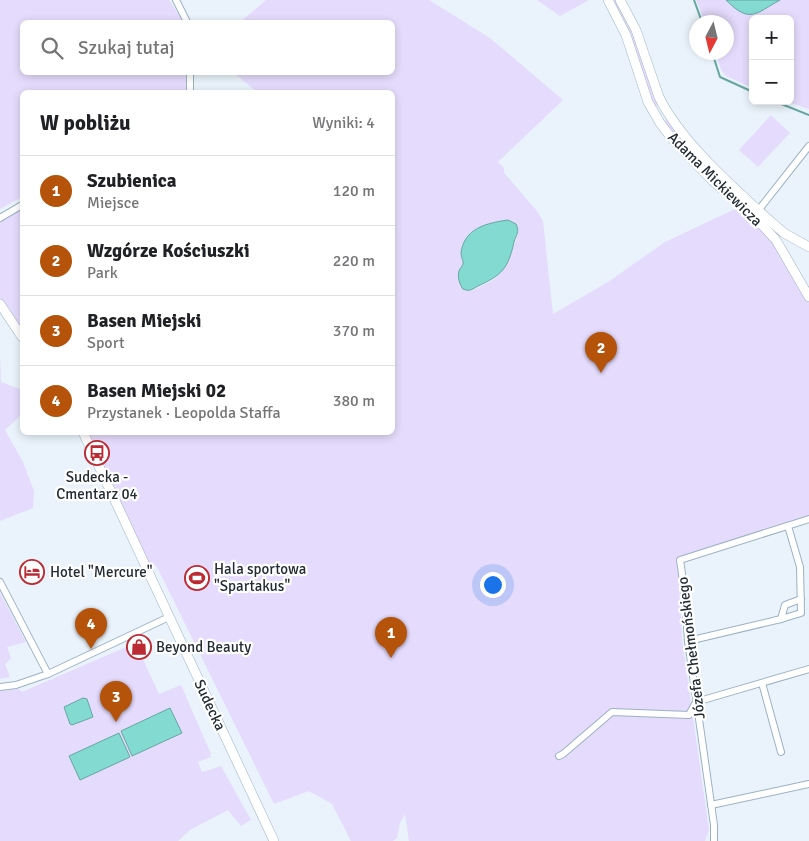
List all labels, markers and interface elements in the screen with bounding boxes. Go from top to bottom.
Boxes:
north arrow [689,15,734,60]
map controls [749,15,794,105]
button: + [749,15,794,60]
search box [20,20,395,75]
icon: search [38,34,66,62]
text: Szukaj tutaj [78,36,175,60]
button: − [749,60,794,105]
text: W pobliżu [40,110,131,136]
text: Wyniki: 4 [312,113,375,133]
street label: Adama Mickiewicza [664,128,766,230]
text: Szubienica [87,169,177,193]
text: 1 [52,181,60,201]
text: 120 m [333,181,375,201]
text: Miejsce [87,193,139,213]
text: Wzgórze Kościuszki [87,239,250,263]
text: 2 [52,251,60,271]
text: 220 m [333,251,375,271]
text: Park [87,263,118,283]
text: Basen Miejski [87,309,201,333]
text: 3 [52,321,60,341]
text: 370 m [333,321,375,341]
pin: 2 [585,332,617,373]
text: Sport [87,333,125,353]
text: Basen Miejski 02 [87,379,226,403]
text: 4 [52,391,60,411]
text: 380 m [333,391,375,411]
text: Przystanek · Leopolda Staffa [87,403,281,423]
bus stop icon: Sudecka - Cmentarz 04 [84,440,110,466]
place label: Sudecka - Cmentarz 04 [56,468,138,503]
hotel icon: Hotel "Mercure" [19,559,45,585]
place label: Hala sportowa "Spartakus" [214,560,306,595]
place label: Hotel "Mercure" [50,563,153,581]
sports icon: Hala sportowa "Spartakus" [184,565,210,591]
your location [480,572,506,598]
street label: Józefa Chełmońskiego [673,576,709,720]
pin: 4 [75,608,107,649]
pin: 1 [375,617,407,658]
shop icon: Beyond Beauty [126,634,152,660]
place label: Beyond Beauty [156,638,251,656]
street label: Sudecka [190,677,230,733]
pin: 3 [100,681,132,722]

